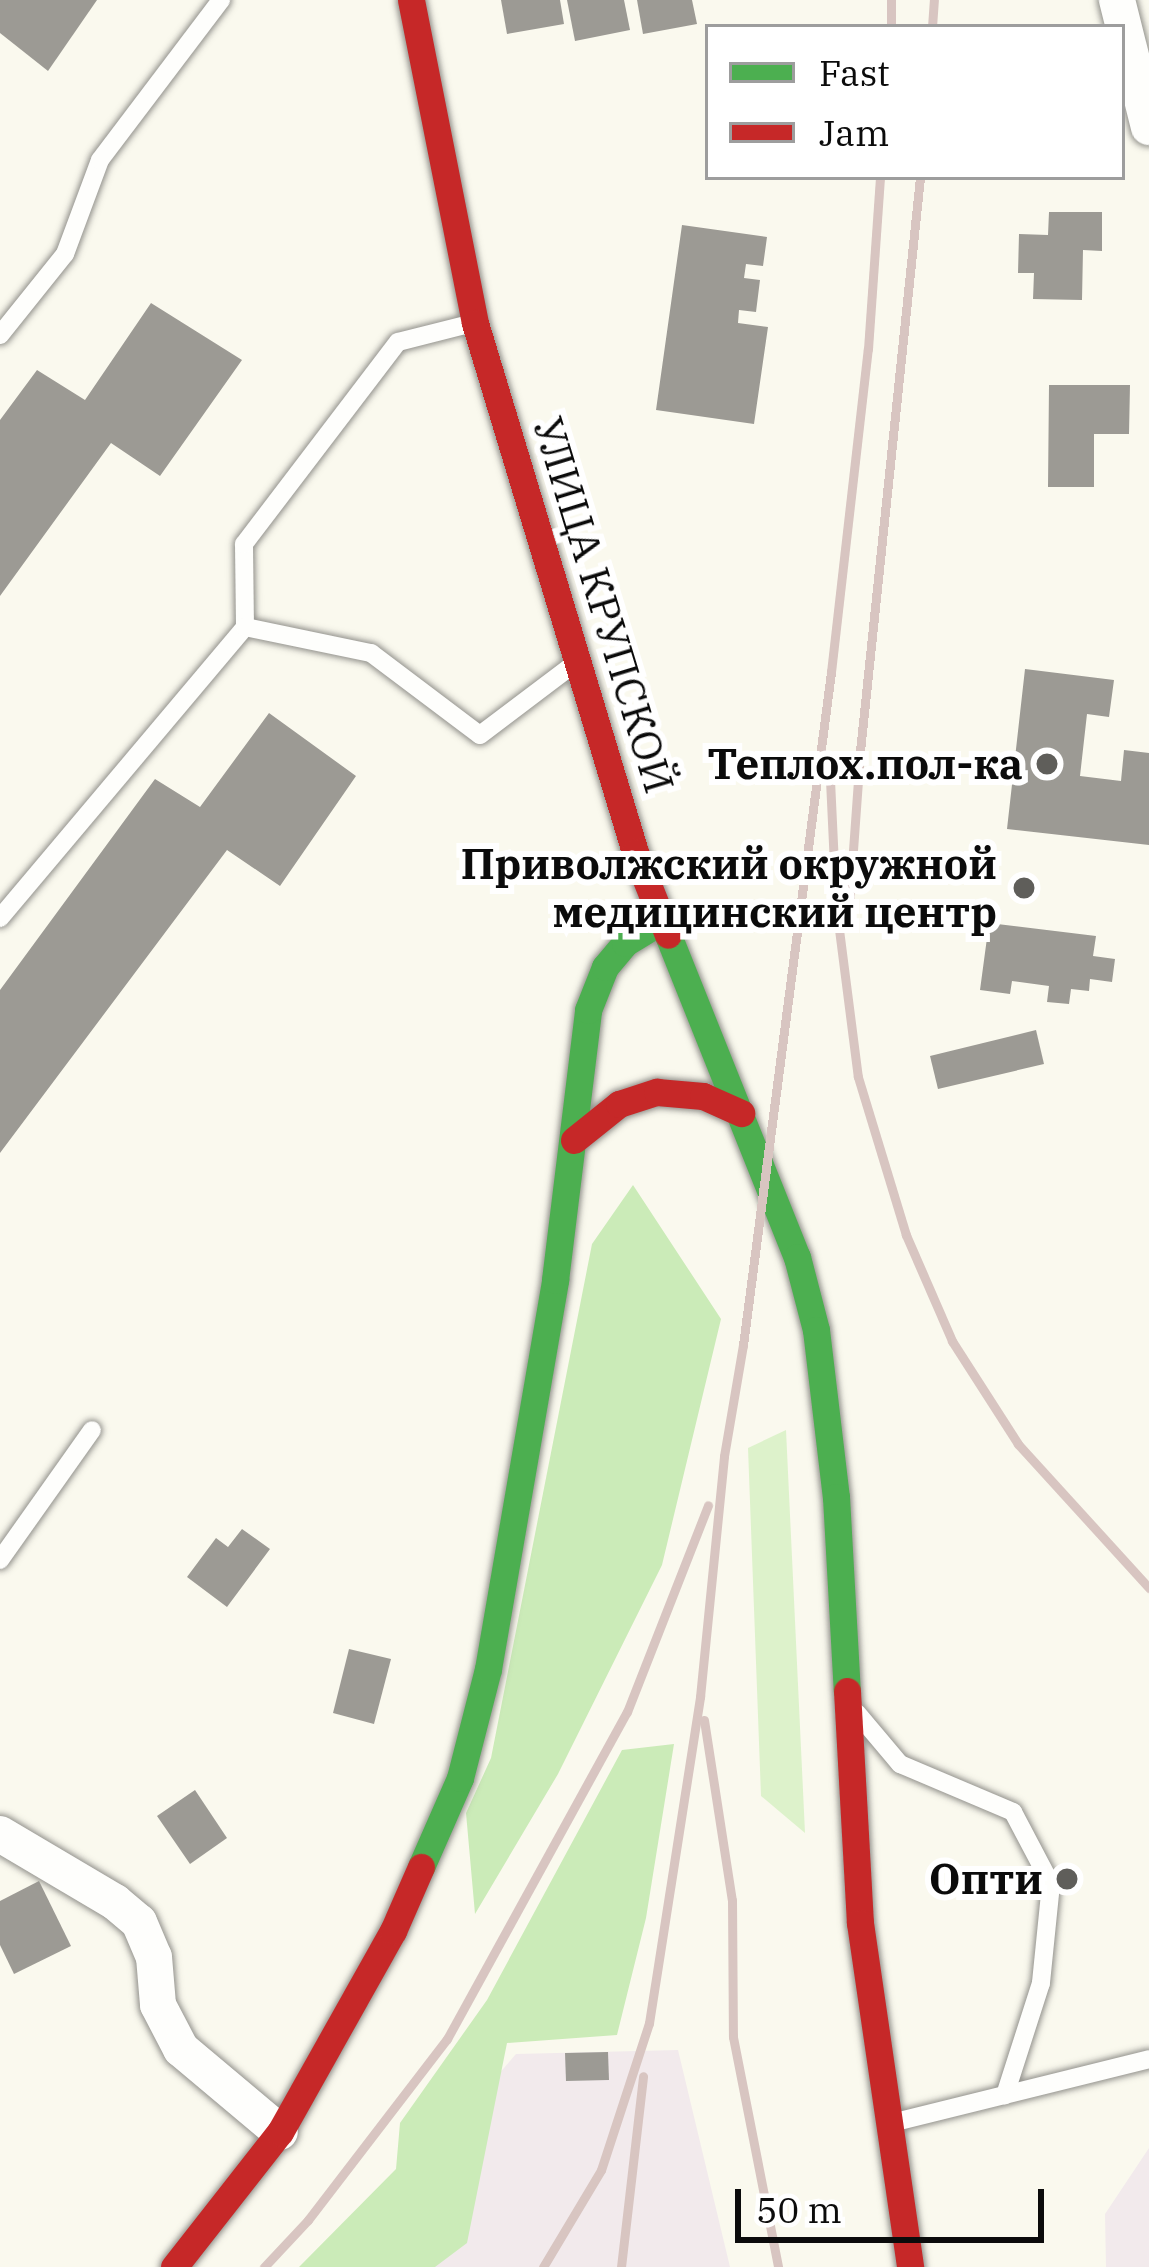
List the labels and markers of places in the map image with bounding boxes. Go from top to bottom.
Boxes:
place label: Теплох.пол-ка [707,739,1023,789]
marker: Теплох.пол-ка [1034,751,1060,777]
place label: Приволжский окружной медицинский центр [461,839,997,938]
marker: Приволжский окружной медицинский центр [1008,872,1040,904]
place label: Опти [929,1854,1043,1904]
marker: Опти [1054,1866,1080,1892]

